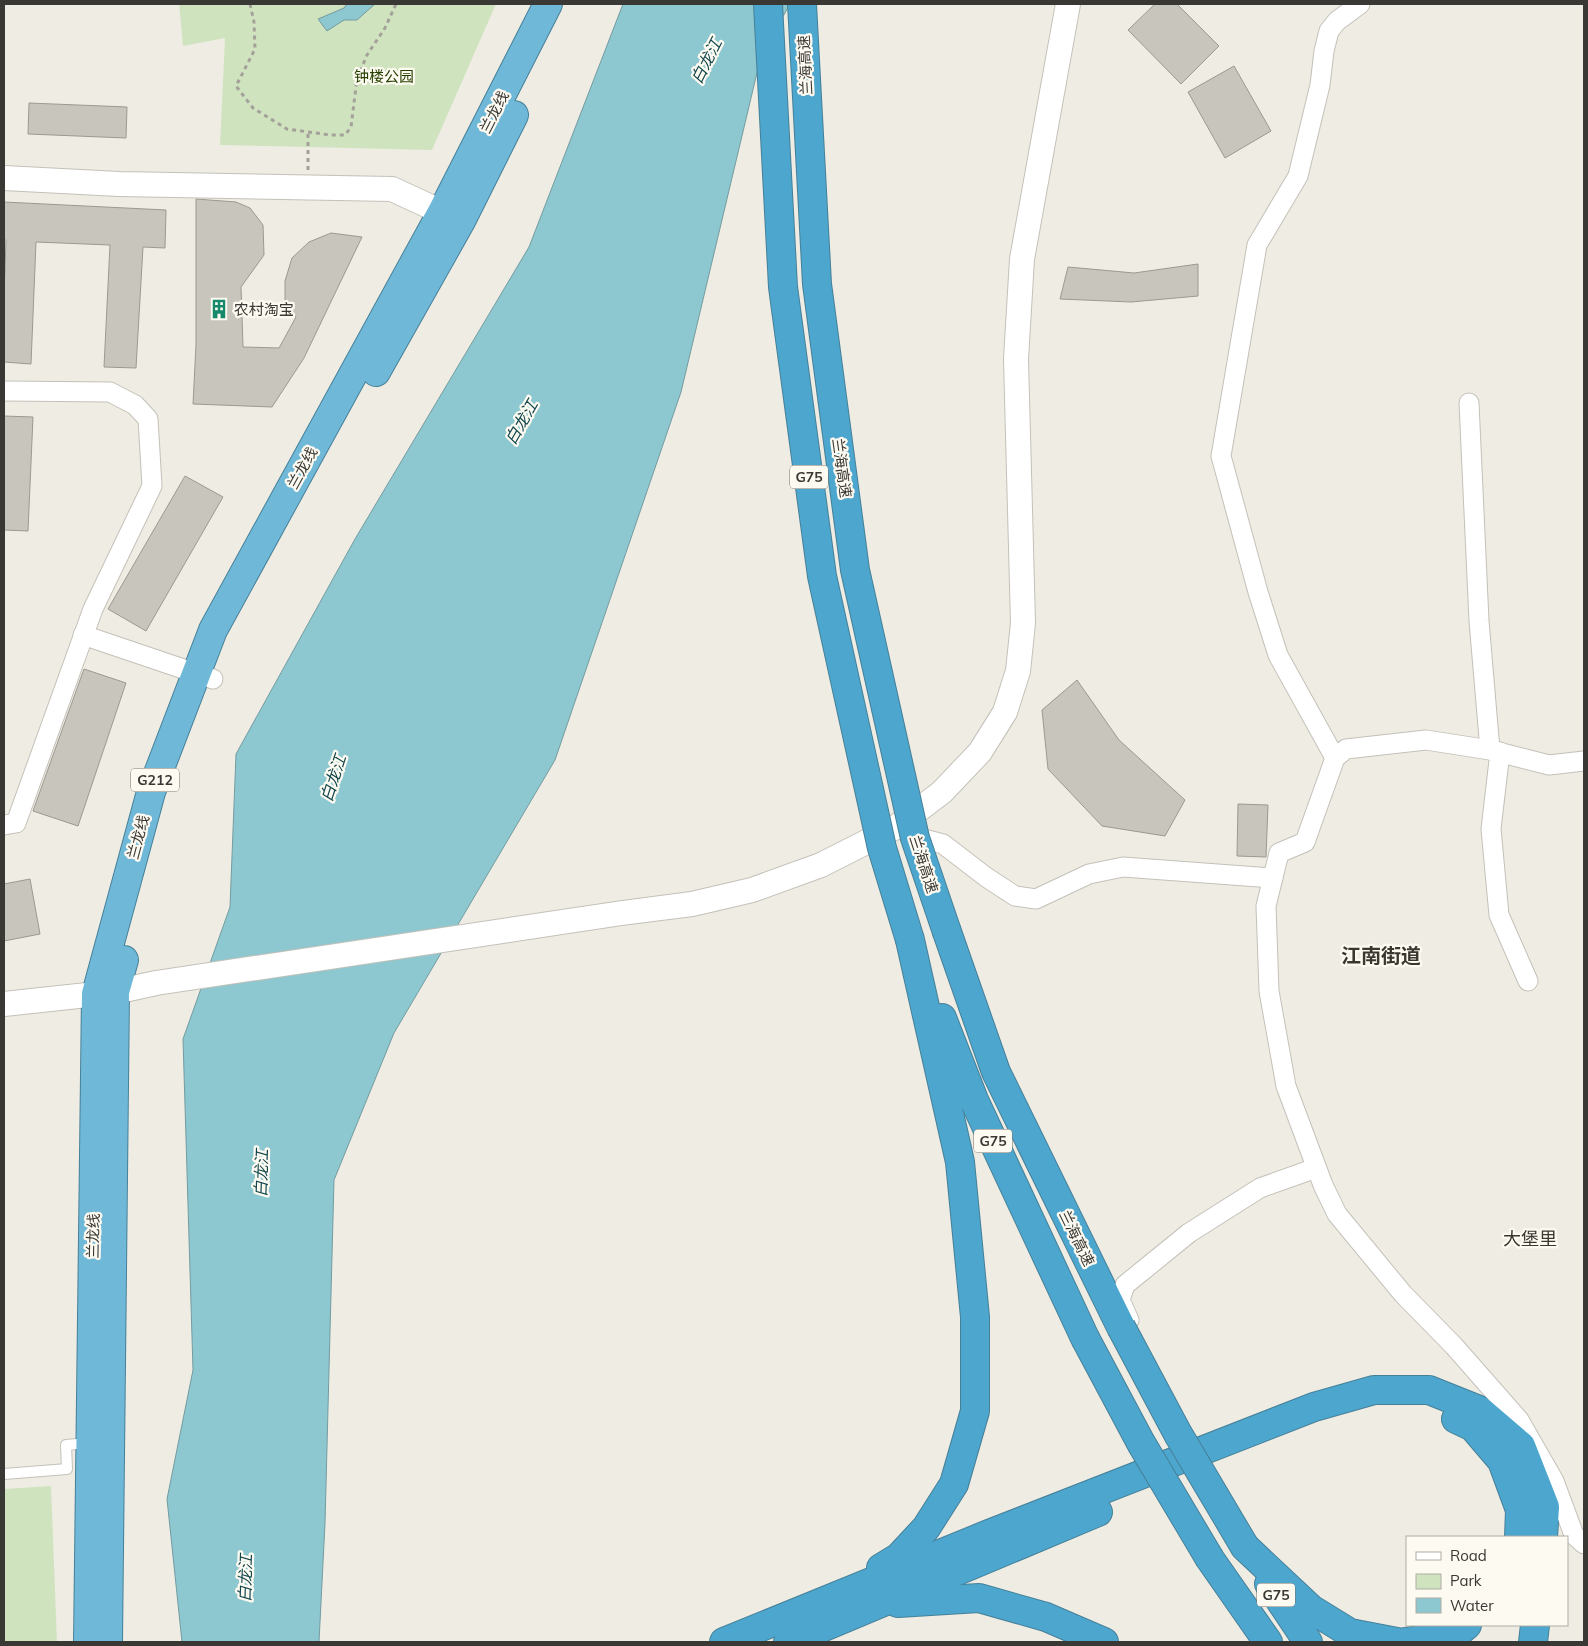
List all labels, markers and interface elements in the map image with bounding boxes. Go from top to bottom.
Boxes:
water label: 白龙江 [686,33,727,87]
street label: 兰海高速 [794,35,816,95]
park label: 钟楼公园 [354,67,414,86]
street label: 兰龙线 [475,88,513,136]
building icon: 农村淘宝 [208,298,230,320]
place label: 农村淘宝 [234,300,294,319]
water label: 白龙江 [500,394,543,448]
street label: 兰海高速 [828,437,856,499]
street label: 兰龙线 [283,444,321,492]
road number: G75 [790,466,828,488]
water label: 白龙江 [316,750,351,804]
road number: G212 [131,768,179,792]
street label: 兰龙线 [123,813,153,861]
street label: 兰海高速 [906,833,942,895]
district label: 江南街道 [1341,943,1421,968]
road number: G75 [974,1130,1012,1152]
water label: 白龙江 [250,1147,272,1197]
street label: 兰海高速 [1055,1207,1099,1269]
street label: 兰龙线 [83,1213,103,1259]
district label: 大堡里 [1503,1227,1557,1250]
legend [1406,1536,1568,1626]
text: Road [1450,1546,1487,1565]
water label: 白龙江 [234,1552,256,1602]
text: Park [1450,1571,1482,1590]
road number: G75 [1257,1584,1295,1606]
text: Water [1450,1596,1494,1615]

